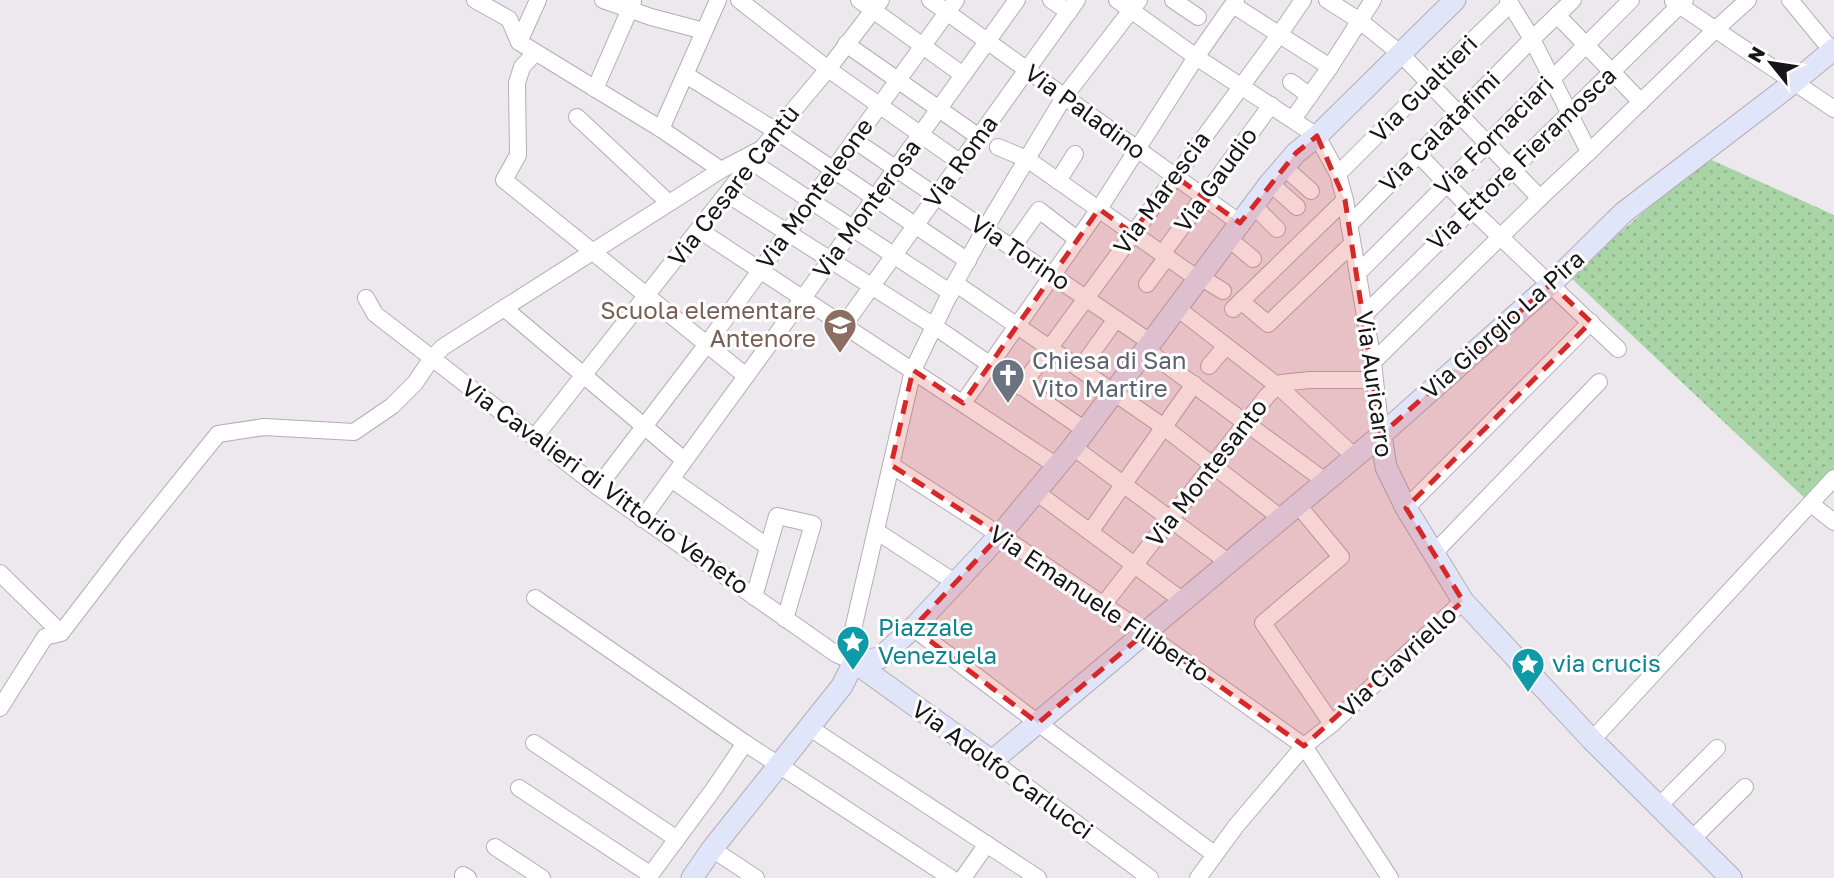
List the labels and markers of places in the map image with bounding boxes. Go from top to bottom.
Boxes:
place label: Scuola elementare Antenore [600,295,816,352]
school or university icon: Scuola elementare Antenore [821,306,859,355]
place label: Chiesa di San Vito Martire [1032,345,1187,402]
church icon: Chiesa di San Vito Martire [989,356,1027,405]
place label: Piazzale Venezuela [878,612,997,669]
place icon: Piazzale Venezuela [834,623,872,672]
place icon: via crucis [1509,645,1547,694]
place label: via crucis [1552,648,1661,677]

